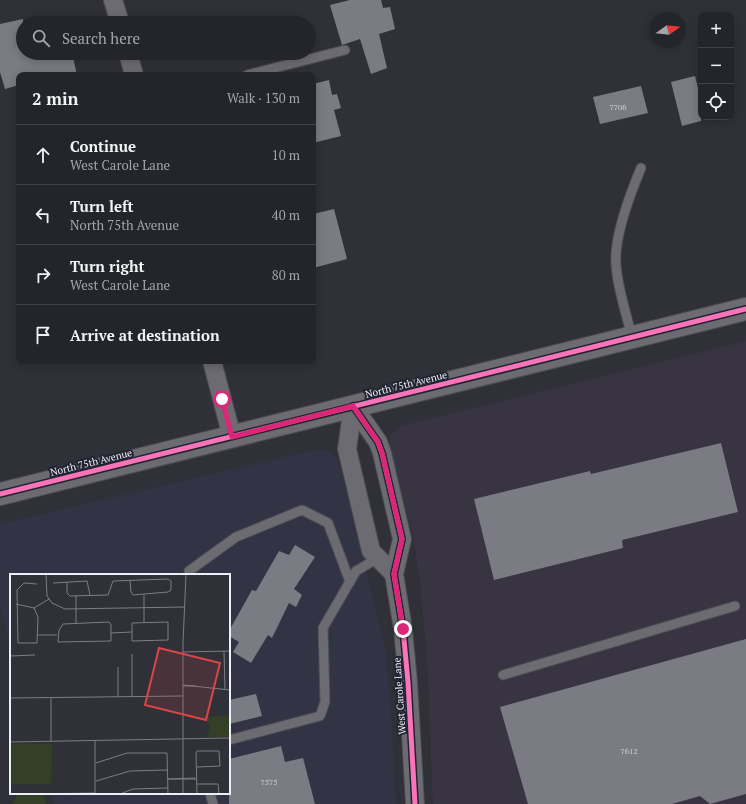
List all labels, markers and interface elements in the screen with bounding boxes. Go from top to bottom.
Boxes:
north arrow [650,12,686,48]
map controls [698,12,734,120]
button: + [698,12,734,48]
search box [16,16,316,60]
icon: search [30,27,52,49]
text: Search here [62,28,140,48]
button: − [698,48,734,84]
button: locate [698,84,734,120]
text: 2 min [32,87,79,110]
text: Walk · 130 m [227,89,300,107]
house number: 7706 [609,102,627,112]
text: Continue [70,136,136,156]
icon: ahead [32,144,54,166]
text: 10 m [272,146,300,164]
text: West Carole Lane [70,156,170,174]
text: Turn left [70,196,134,216]
icon: left [32,204,54,226]
text: 40 m [272,206,300,224]
text: North 75th Avenue [70,216,179,234]
text: Turn right [70,256,145,276]
icon: right [32,264,54,286]
text: 80 m [272,266,300,284]
text: West Carole Lane [70,276,170,294]
icon: arrive [32,324,54,346]
text: Arrive at destination [70,325,220,345]
street label: North 75th Avenue [364,368,448,401]
route start [213,390,231,408]
street label: North 75th Avenue [49,446,133,479]
inset map [10,574,230,794]
route end [394,620,412,638]
street label: West Carole Lane [390,657,409,735]
house number: 7612 [620,746,638,756]
house number: 7575 [260,777,278,787]

